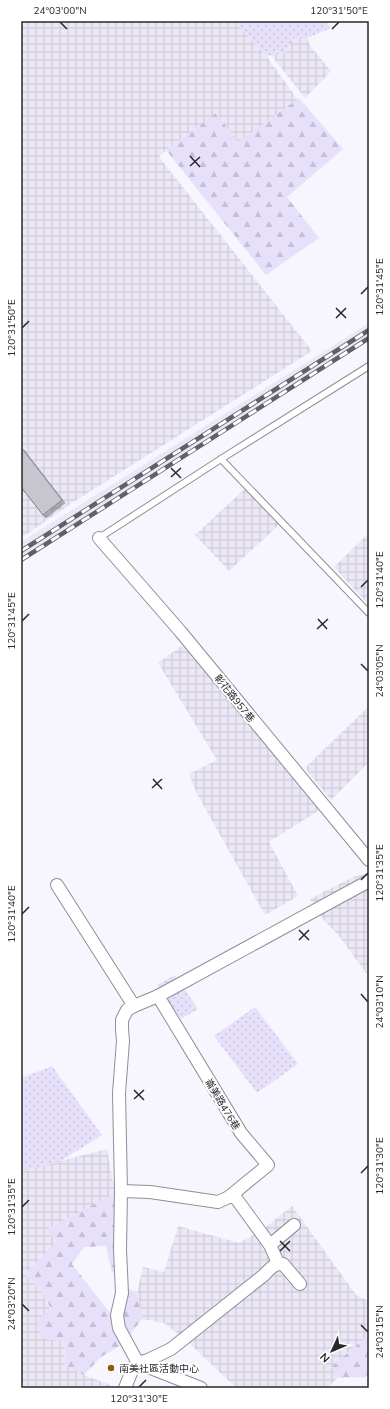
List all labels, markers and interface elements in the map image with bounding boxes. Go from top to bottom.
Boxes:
text: 24°03'00"N [33,4,87,18]
text: 120°31'50"E [310,4,368,18]
text: 120°31'45"E [373,258,387,316]
text: 120°31'50"E [5,299,19,357]
text: 120°31'40"E [373,551,387,609]
text: 120°31'45"E [5,592,19,650]
text: 24°03'05"N [373,644,387,698]
street label: 彰花路957巷 [211,672,258,726]
text: 120°31'35"E [373,844,387,902]
text: 120°31'40"E [5,885,19,943]
text: 24°03'10"N [373,975,387,1029]
street label: 崙美路476巷 [201,1076,243,1133]
text: 120°31'30"E [373,1137,387,1195]
text: 120°31'35"E [5,1178,19,1236]
text: 24°03'20"N [5,1277,19,1331]
text: 24°03'15"N [373,1305,387,1359]
north arrow [312,1331,352,1371]
text: N [317,1349,333,1366]
place label: 南美社區活動中心 [119,1362,199,1376]
marker: 南美社區活動中心 [106,1363,116,1373]
text: 120°31'30"E [110,1392,168,1406]

